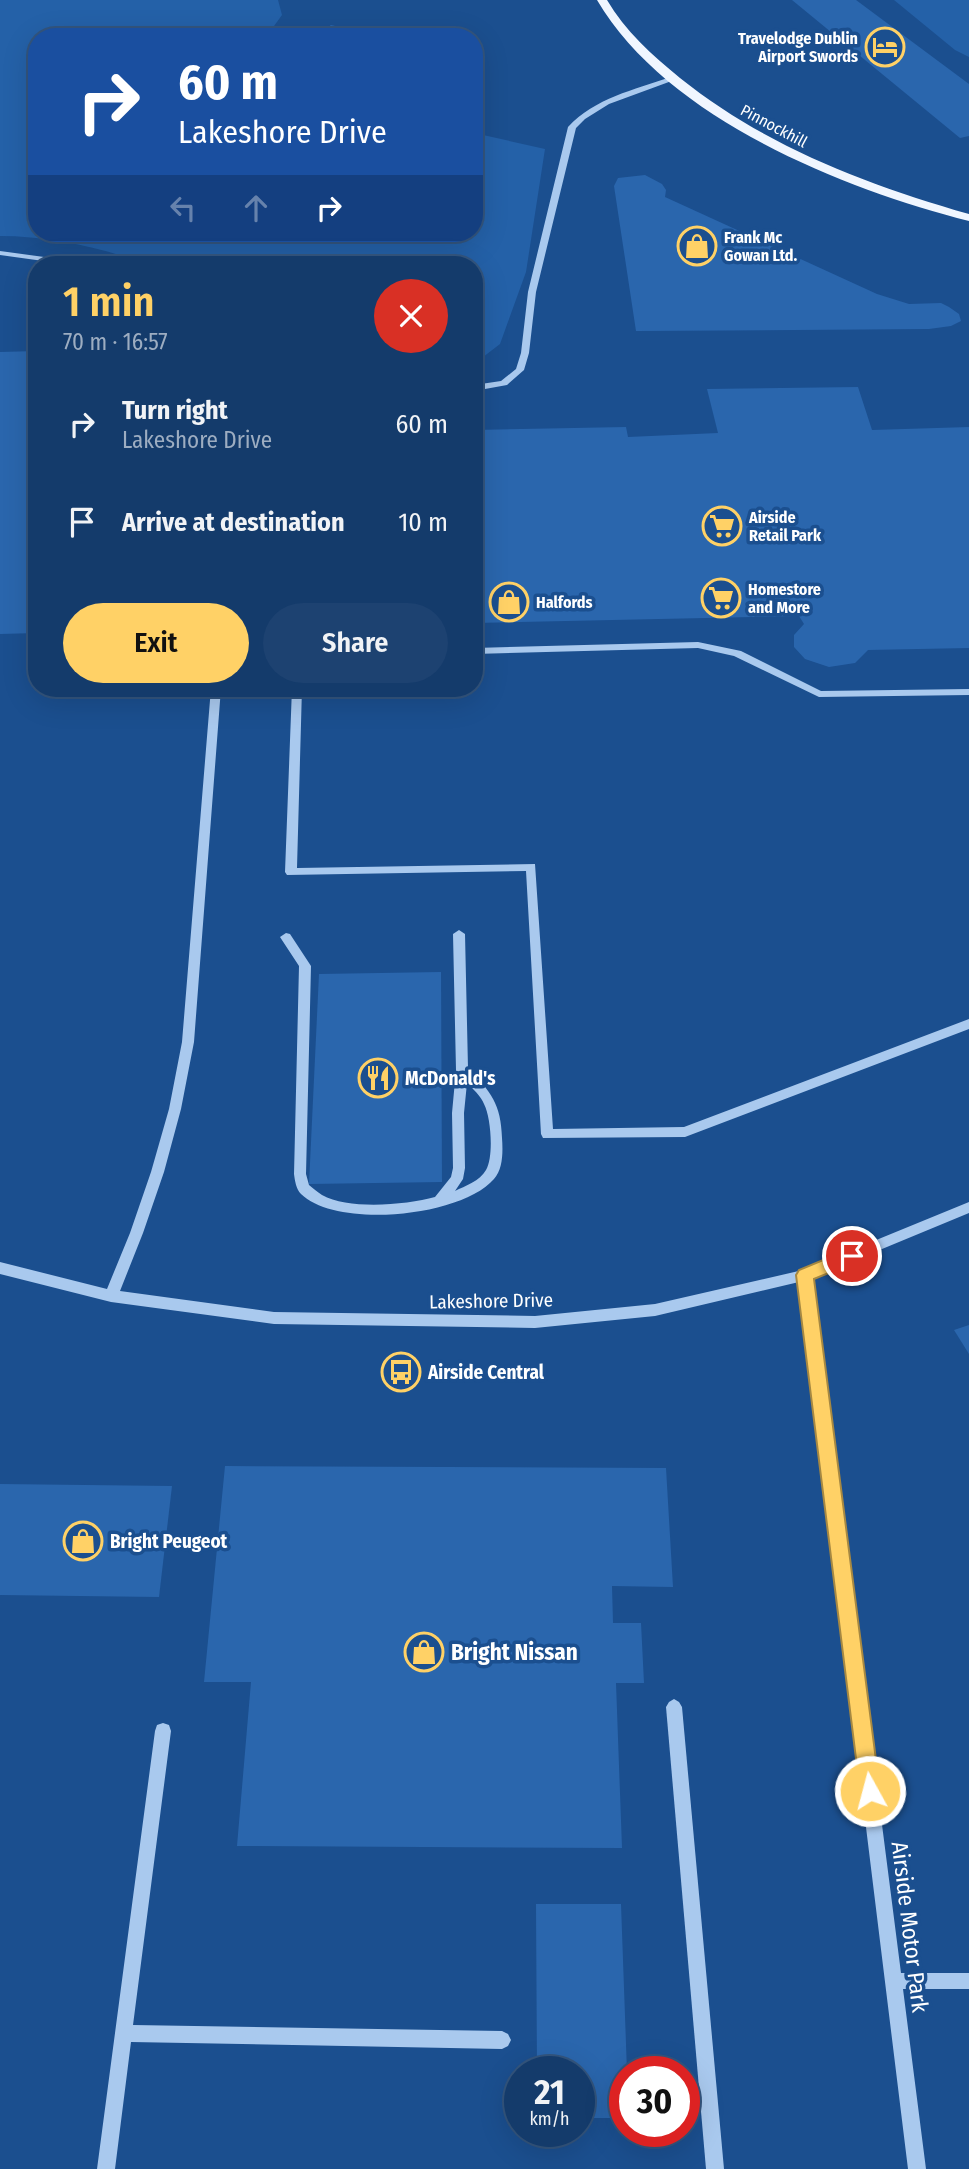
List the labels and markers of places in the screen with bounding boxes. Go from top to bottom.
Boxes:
hotel icon: Travelodge Dublin Airport Swords [864,26,906,68]
place label: Travelodge Dublin Airport Swords [738,29,858,66]
shop icon: Frank Mc Gowan Ltd. [676,225,718,267]
place label: Frank Mc Gowan Ltd. [724,228,797,265]
supermarket icon: Airside Retail Park [701,505,743,547]
place label: Airside Retail Park [748,508,822,545]
supermarket icon: Homestore and More [700,577,742,619]
place label: Homestore and More [748,580,821,617]
shop icon: Halfords [488,581,530,623]
place label: Halfords [536,593,593,612]
restaurant icon: McDonald's [357,1057,399,1099]
place label: McDonald's [405,1067,496,1090]
pin [822,1226,882,1286]
bus stop icon: Airside Central [380,1351,422,1393]
place label: Airside Central [427,1361,545,1384]
shop icon: Bright Peugeot [62,1520,104,1562]
place label: Bright Peugeot [110,1530,228,1553]
shop icon: Bright Nissan [403,1631,445,1673]
place label: Bright Nissan [451,1638,578,1666]

